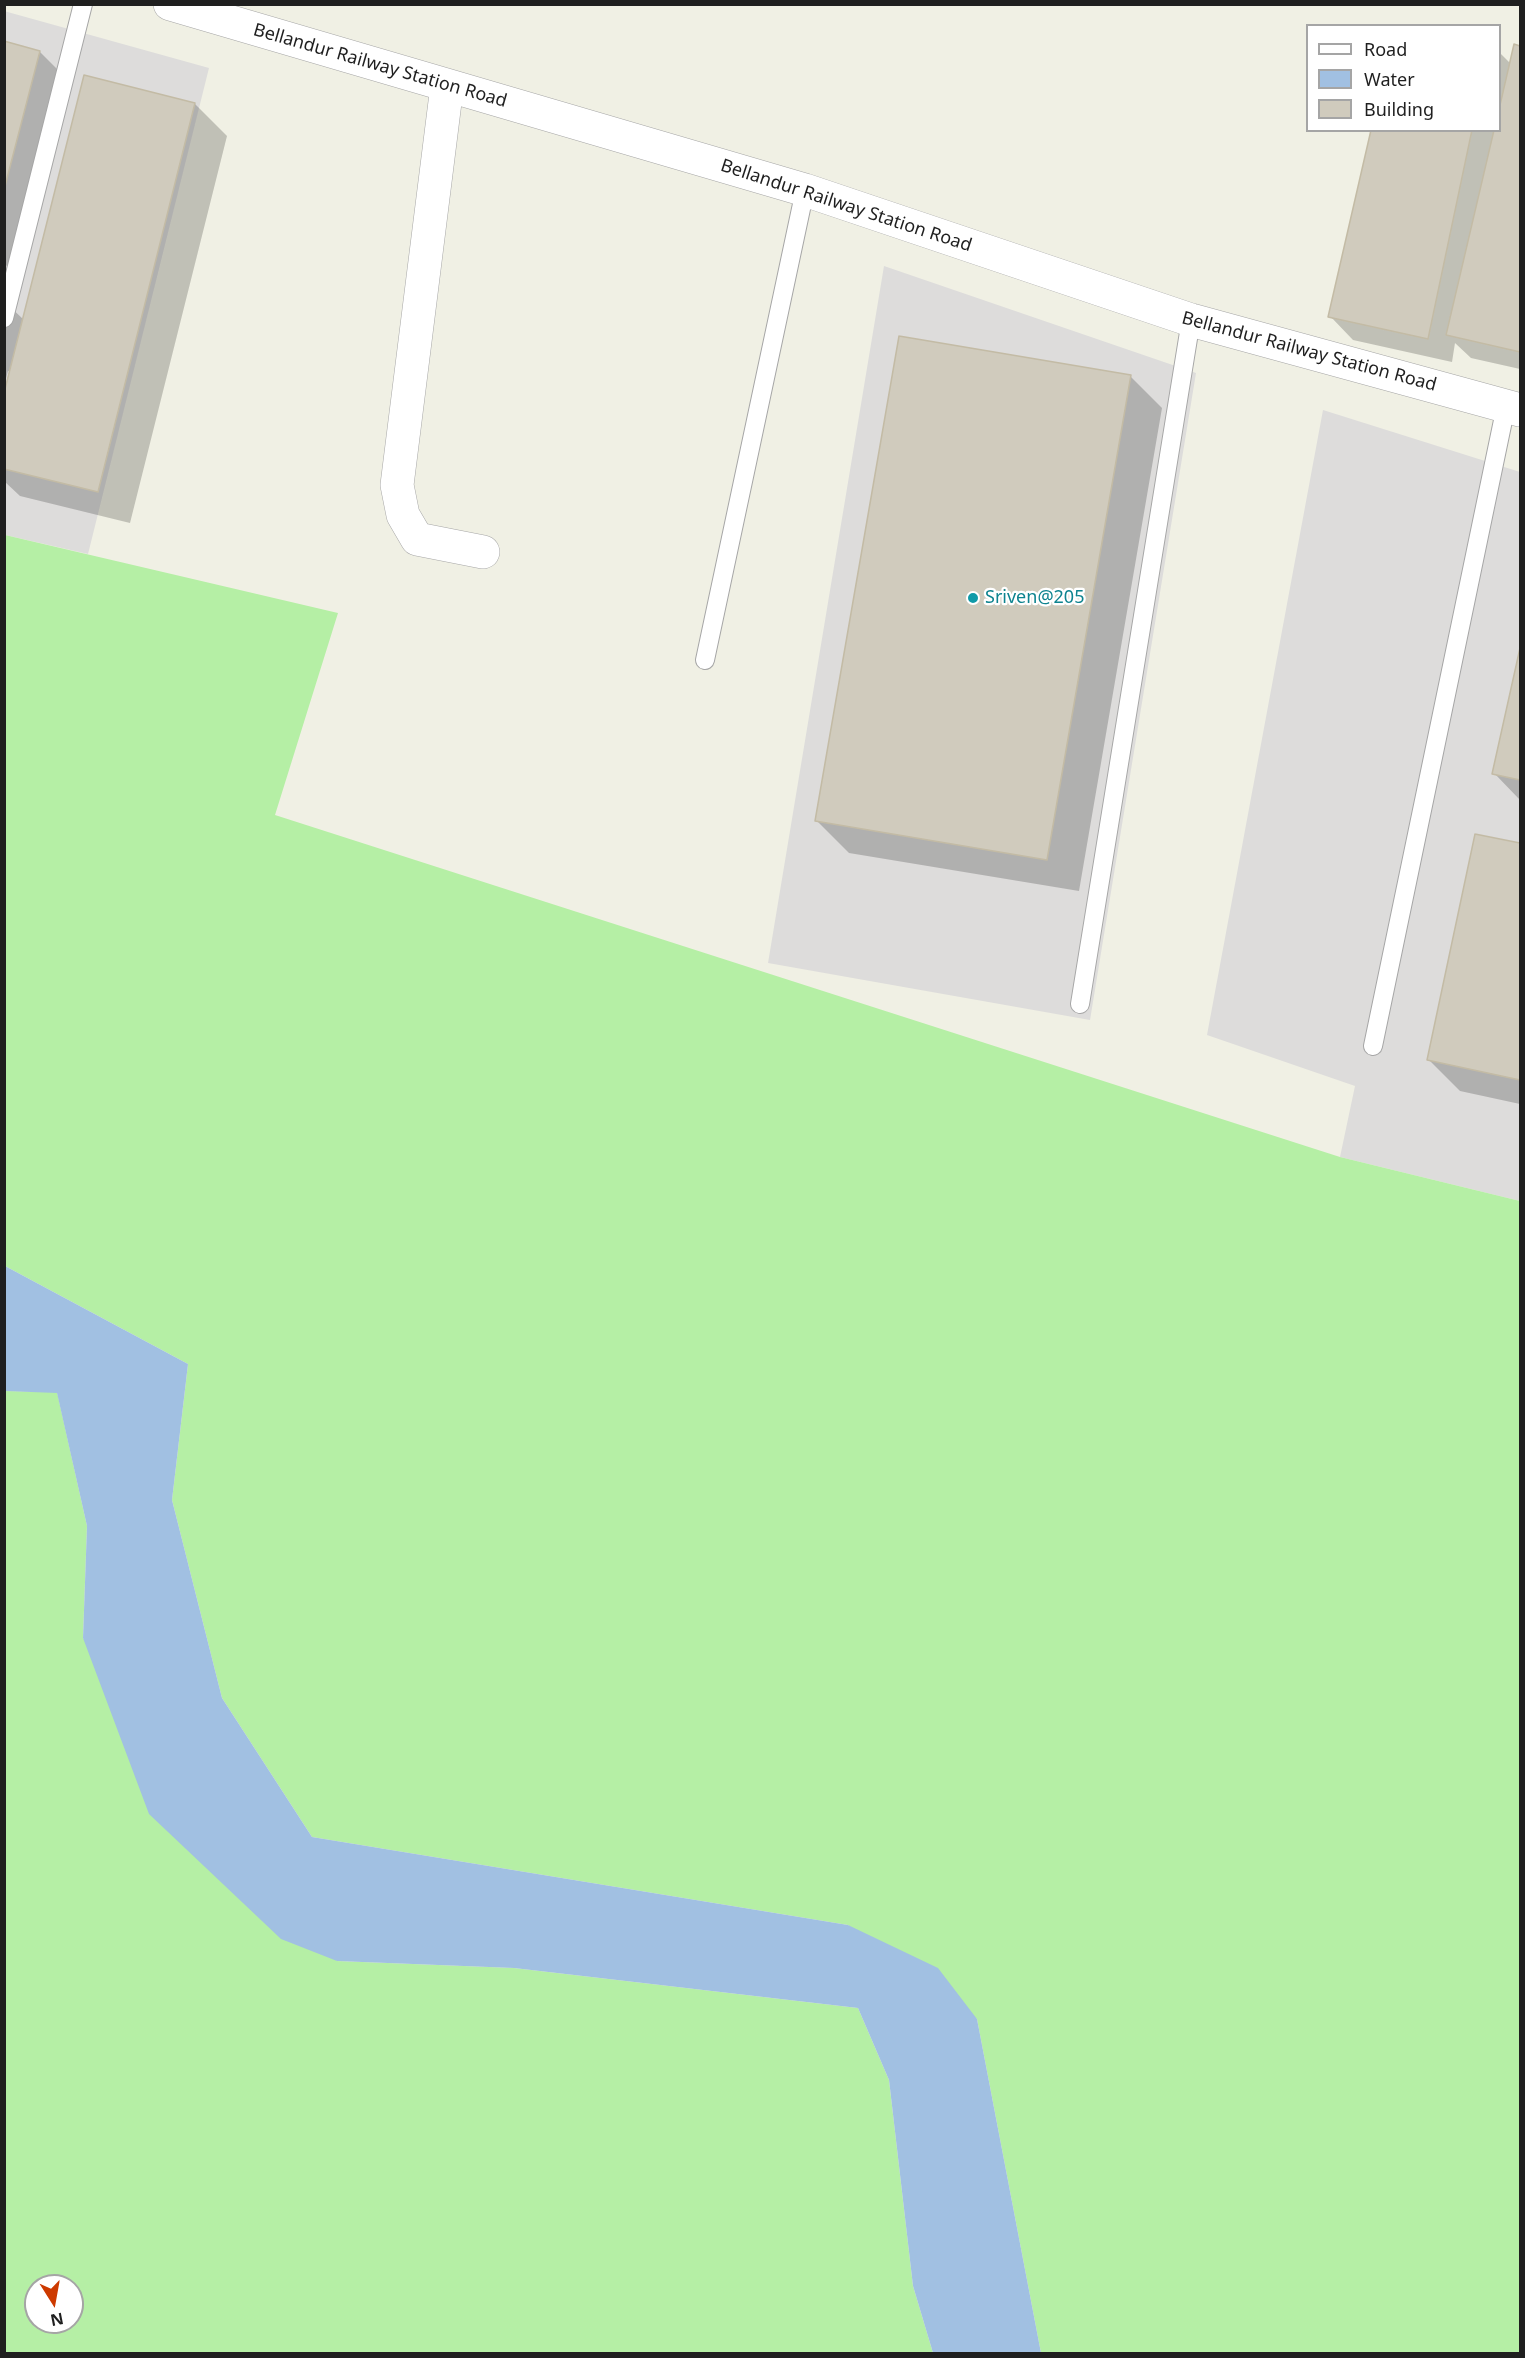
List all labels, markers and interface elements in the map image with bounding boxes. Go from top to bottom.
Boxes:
street label: Bellandur Railway Station Road [251,19,509,113]
legend [1306,24,1501,132]
text: Road [1364,37,1407,61]
text: Water [1364,67,1415,91]
text: Building [1364,97,1434,121]
street label: Bellandur Railway Station Road [718,155,974,257]
street label: Bellandur Railway Station Road [1179,308,1439,396]
place label: Sriven@205 [985,587,1084,609]
marker: Sriven@205 [966,591,980,605]
north arrow [24,2274,84,2334]
text: N [49,2308,66,2332]

